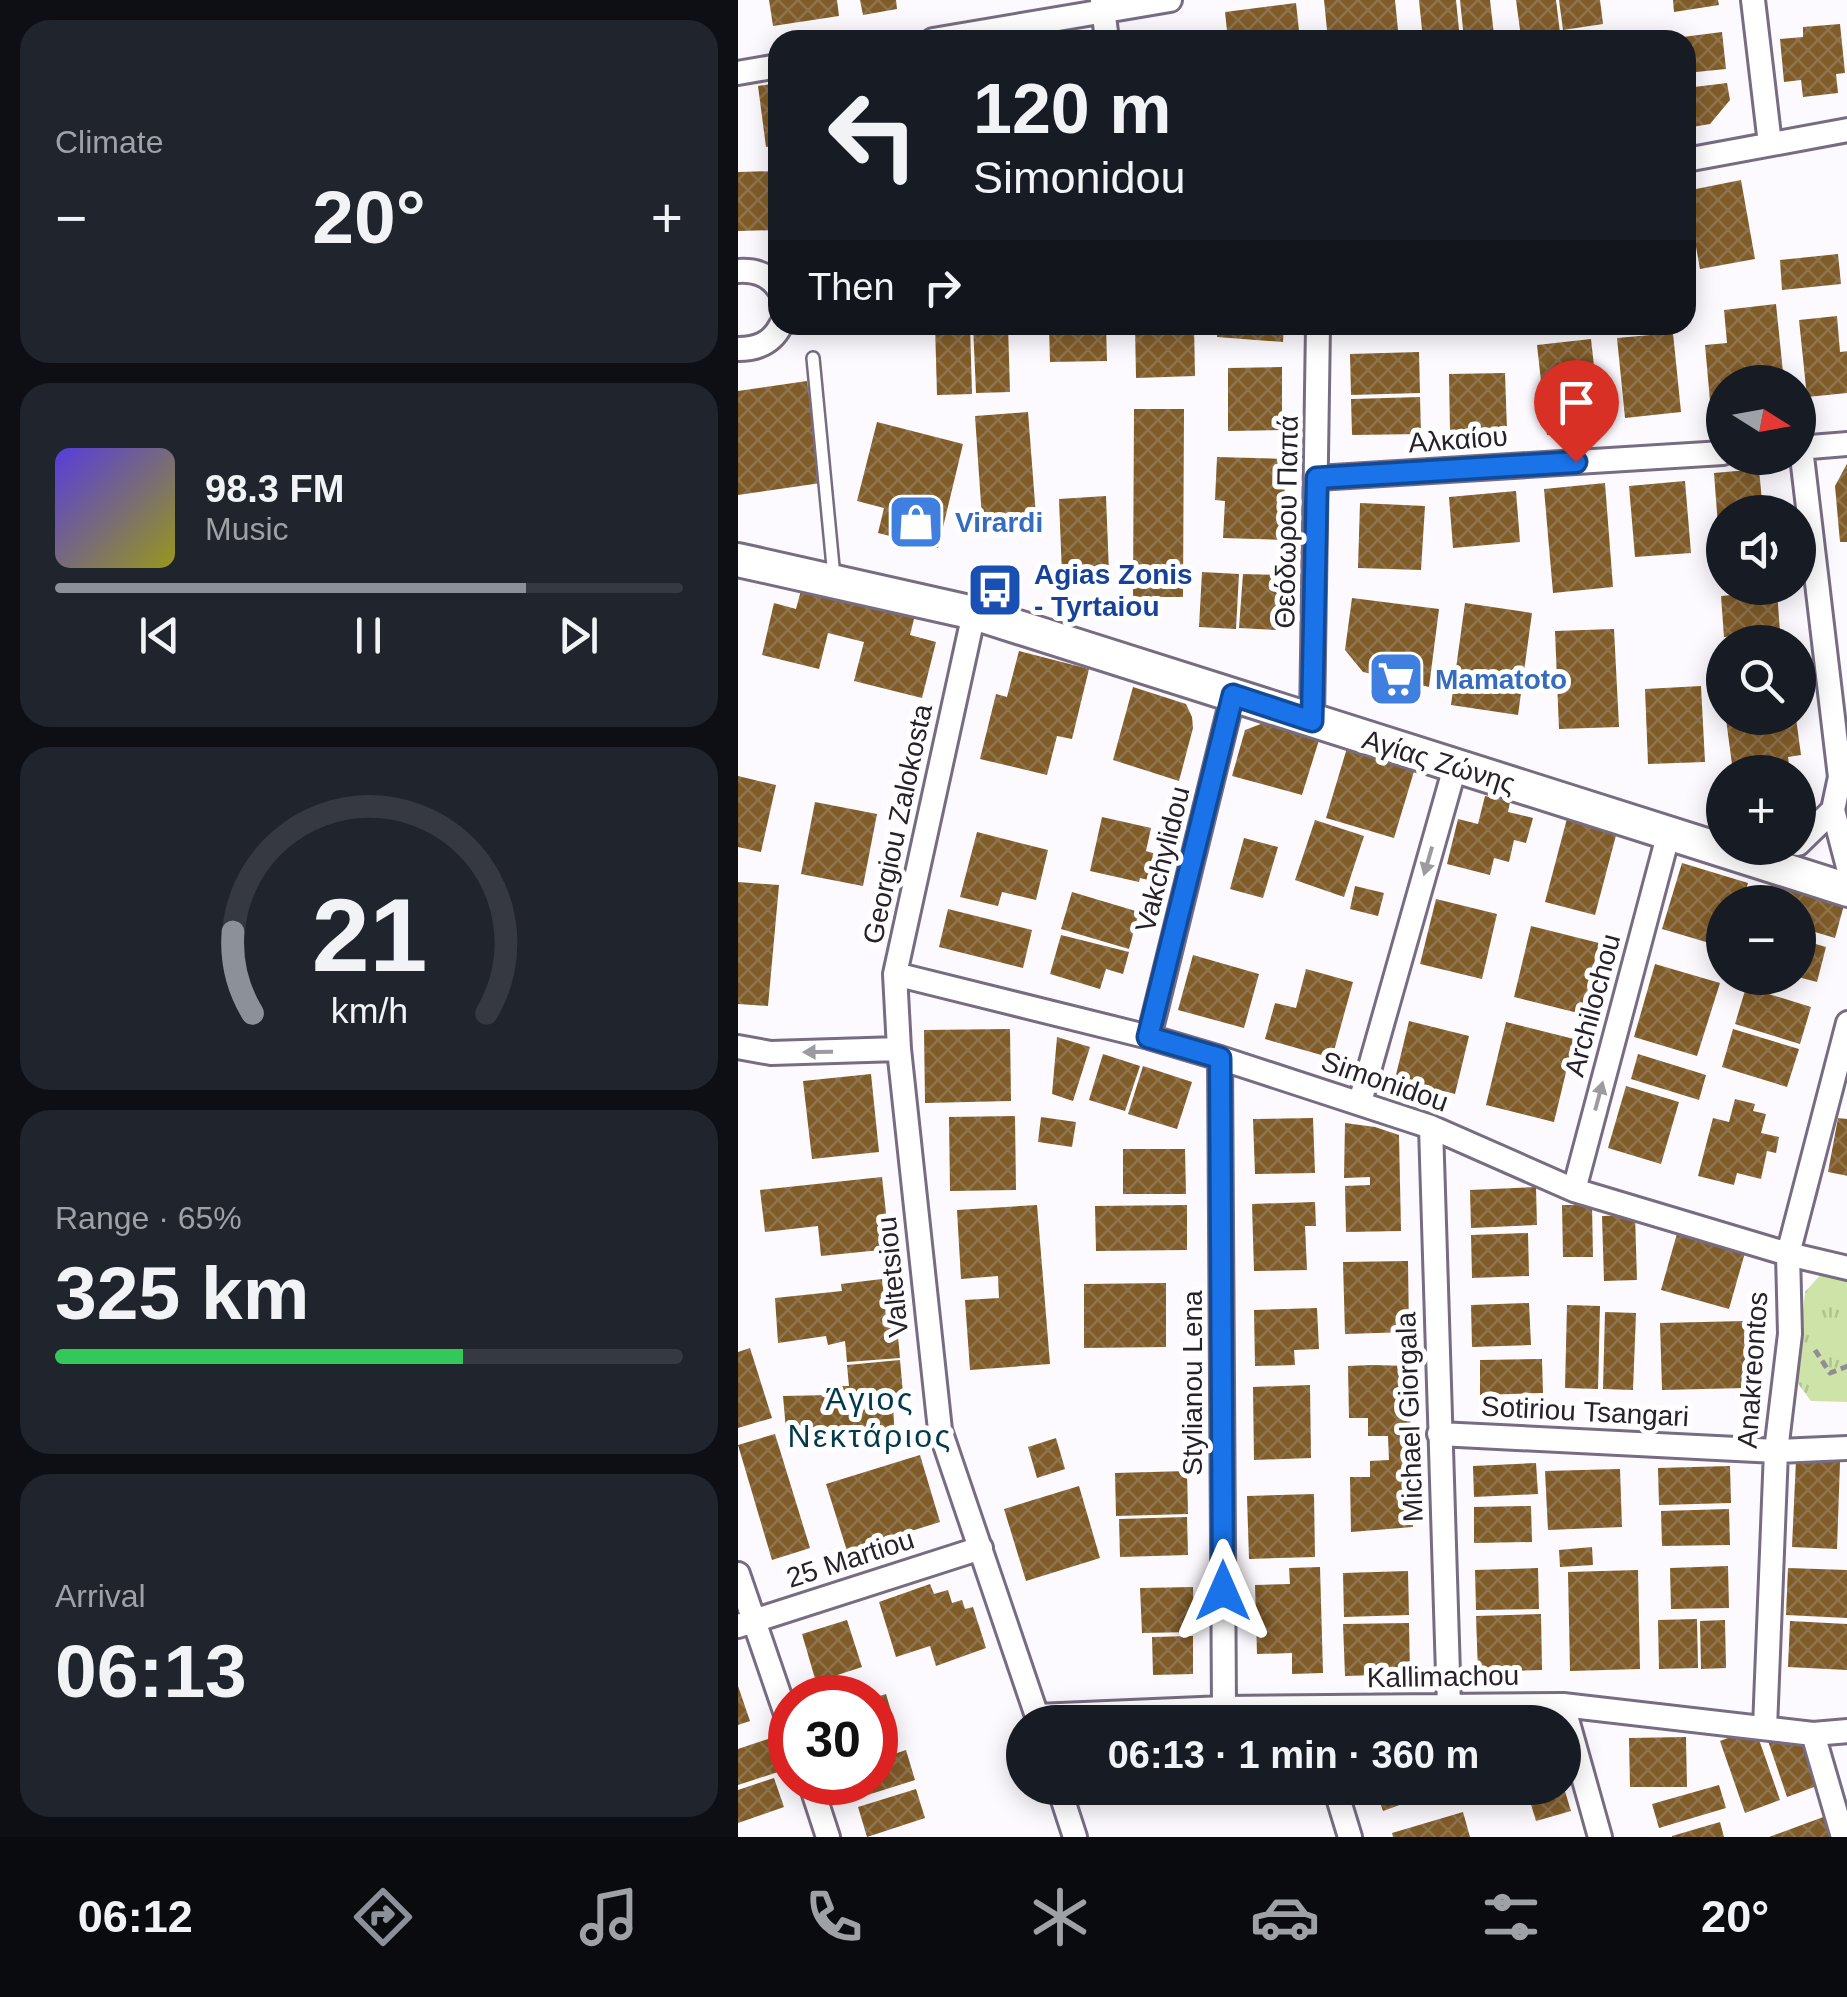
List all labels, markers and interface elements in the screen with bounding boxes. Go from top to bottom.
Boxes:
icon: left [808,70,938,200]
text: 120 m [973,70,1171,148]
text: Climate [55,124,163,160]
text: Simonidou [973,152,1186,203]
text: 20° [312,175,426,259]
text: − [55,187,87,249]
text: + [651,187,683,249]
icon: right [915,260,970,315]
text: Then [808,266,895,308]
pin [1534,360,1619,463]
north arrow [1706,365,1816,475]
map controls [1706,365,1816,995]
icon: arrive [1549,375,1604,430]
street label: Θεόδωρου Παπά [1269,415,1304,629]
street label: Αλκαίου [1407,421,1509,458]
text: 98.3 FM [205,468,344,510]
shop icon: Virardi [886,492,946,552]
button: sound [1706,495,1816,605]
place label: Virardi [955,507,1043,538]
text: Music [205,511,289,547]
place label: Agias Zonis - Tyrtaiou [1034,559,1193,622]
bus stop icon: Agias Zonis - Tyrtaiou [965,560,1025,620]
icon: previous [132,608,187,663]
icon: pause [341,608,396,663]
icon: next [551,608,606,663]
button: search [1706,625,1816,735]
supermarket icon: Mamatoto [1366,649,1426,709]
place label: Mamatoto [1435,664,1567,695]
street label: Georgiou Zalokosta [857,701,938,947]
street label: Αγίας Ζώνης [1359,724,1519,799]
button: + [1706,755,1816,865]
street label: Vakchylidou [1129,783,1196,935]
one-way arrow [1420,846,1435,876]
text: 21 [311,877,427,993]
button: − [1706,885,1816,995]
street label: Archilochou [1559,930,1626,1080]
text: km/h [330,991,408,1031]
one-way arrow [802,1045,834,1061]
street label: Simonidou [1317,1045,1452,1118]
one-way arrow [1592,1080,1607,1111]
text: Range · 65% [55,1200,242,1236]
street label: Valtetsiou [871,1215,914,1339]
text: 325 km [55,1251,309,1335]
street label: Stylianou Lena [1177,1290,1208,1476]
street label: Anakreontos [1732,1291,1773,1450]
street label: Michael Giorgala [1390,1311,1429,1523]
district label: Άγιος Νεκτάριος [787,1381,953,1454]
street label: Sotiriou Tsangari [1480,1391,1690,1432]
street label: 25 Martiou [782,1523,918,1594]
position arrow [1171,1539,1275,1643]
text: Arrival [55,1578,146,1614]
text: 06:13 [55,1629,247,1713]
street label: Kallimachou [1366,1660,1520,1693]
speed limit sign: 30 [768,1675,898,1805]
text: 06:13 · 1 min · 360 m [1108,1734,1479,1776]
icon: directions [348,1882,418,1952]
icon: music [574,1882,644,1952]
icon: phone [799,1882,869,1952]
icon: climate [1025,1882,1095,1952]
icon: car [1250,1882,1320,1952]
icon: filters [1476,1882,1546,1952]
text: 06:12 [78,1891,193,1942]
text: 20° [1701,1891,1769,1942]

